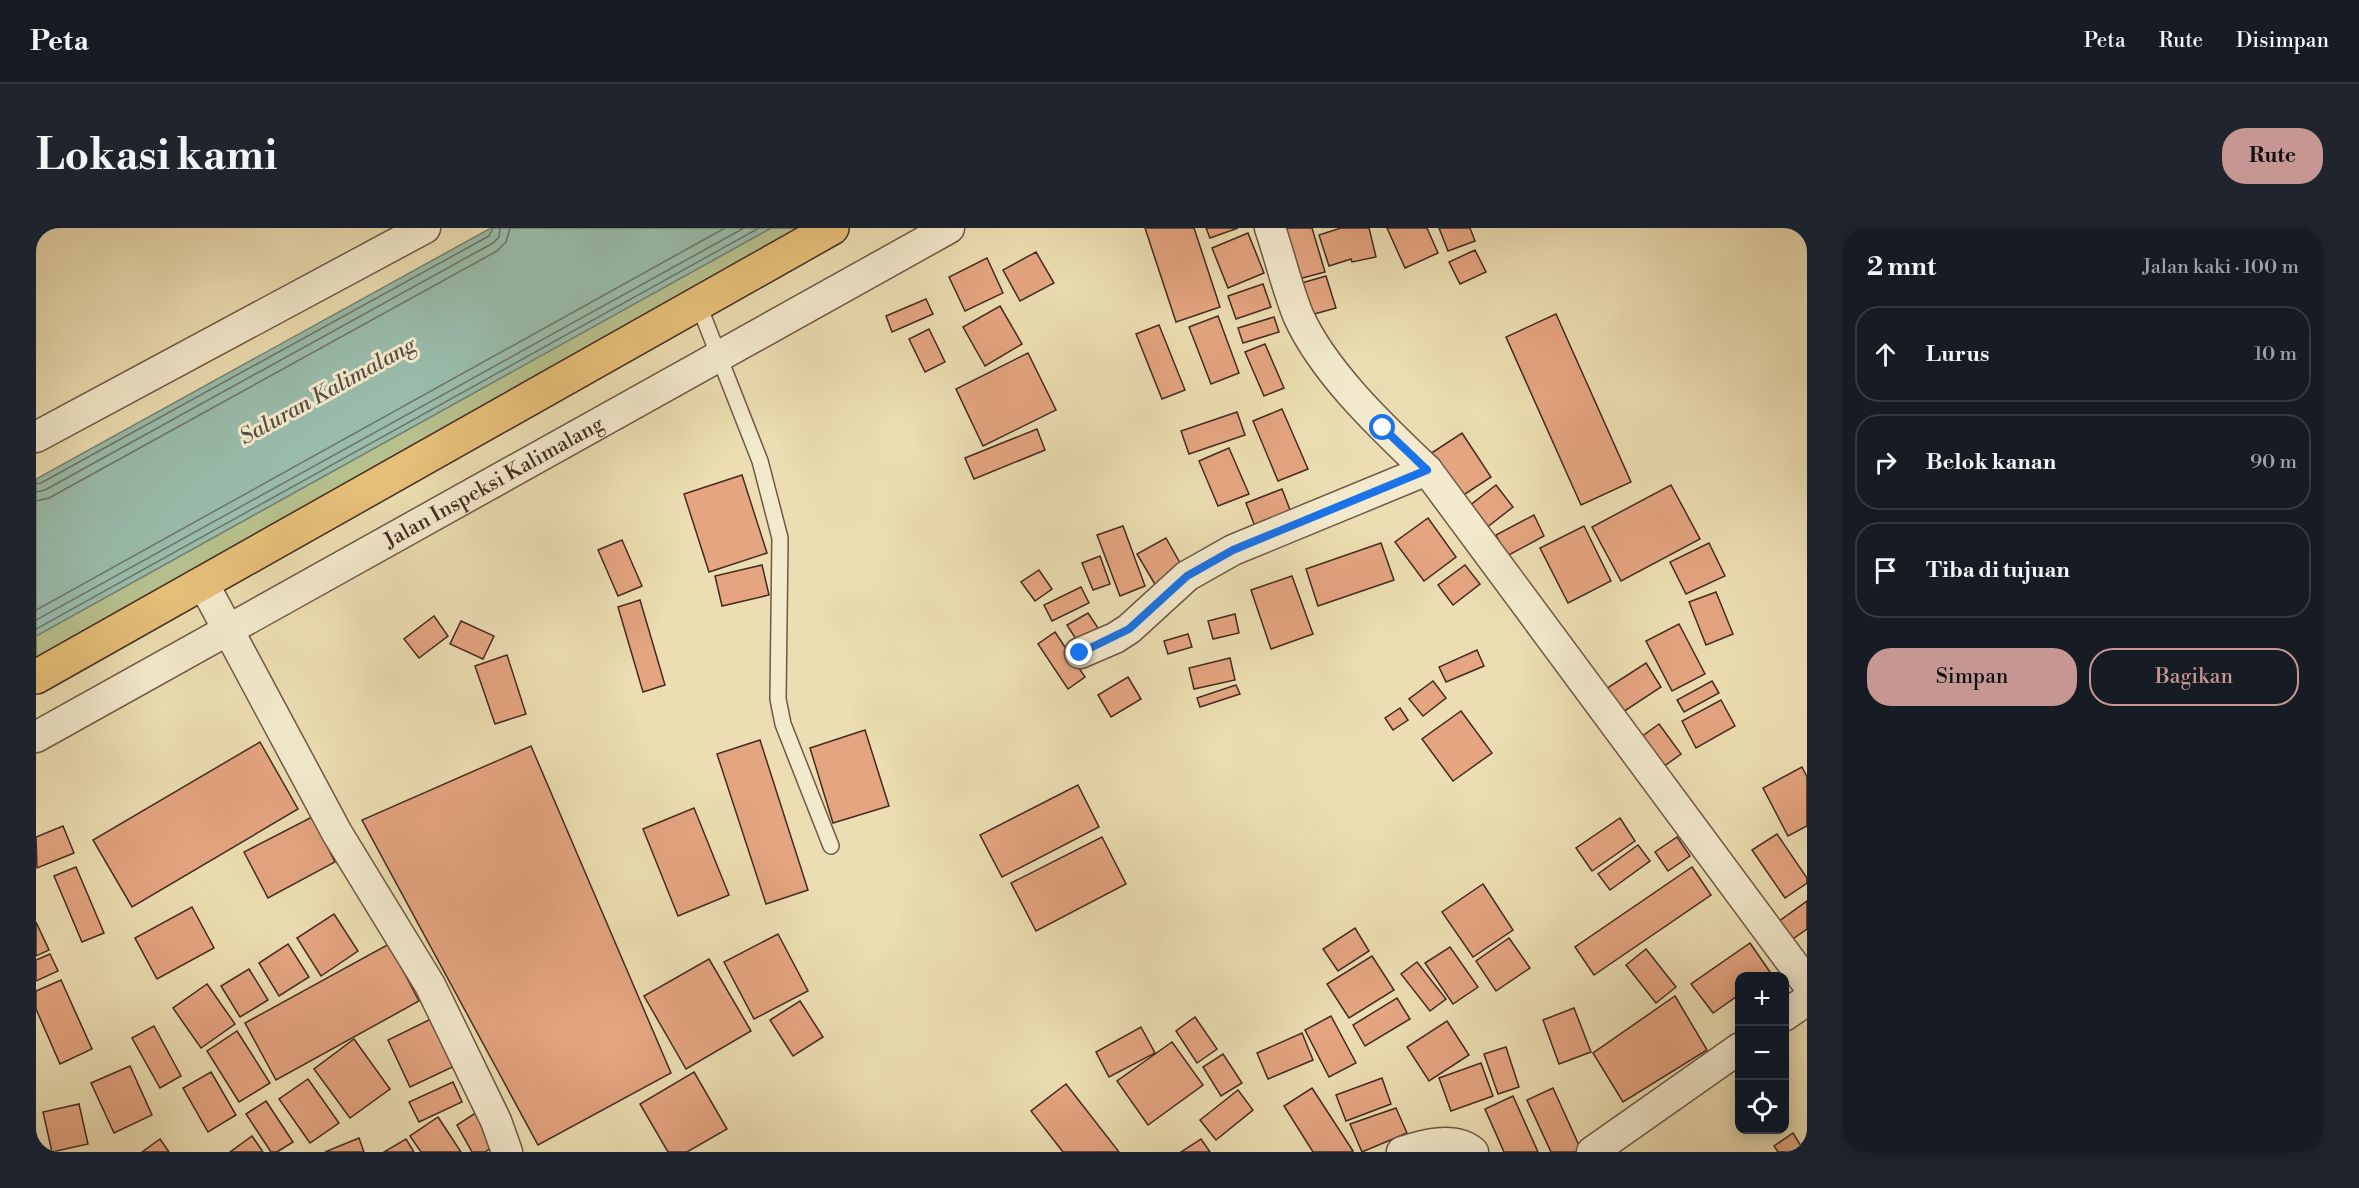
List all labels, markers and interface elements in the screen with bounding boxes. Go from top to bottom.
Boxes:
text: Peta [30,24,89,59]
text: Peta [2084,28,2126,54]
text: Rute [2159,28,2203,54]
text: Disimpan [2236,28,2329,54]
button: Rute [2222,128,2323,184]
text: Lokasi kami [36,130,277,183]
text: 2 mnt [1867,251,1936,283]
text: Jalan kaki · 100 m [2142,255,2299,280]
water label: Saluran Kalimalang [235,331,422,451]
icon: ahead [1869,338,1902,371]
text: Lurus [1926,341,1989,368]
text: 10 m [2254,342,2297,367]
street label: Jalan Inspeksi Kalimalang [379,411,609,555]
route start [1369,414,1395,440]
icon: right [1869,446,1902,479]
text: Belok kanan [1926,449,2056,476]
text: 90 m [2250,450,2297,475]
icon: arrive [1869,554,1902,587]
text: Tiba di tujuan [1926,557,2070,584]
route end [1066,639,1092,665]
button: Simpan [1867,648,2077,706]
button: Bagikan [2089,648,2299,706]
map controls [1735,972,1789,1134]
button: + [1735,972,1789,1026]
button: − [1735,1026,1789,1080]
button: locate [1735,1080,1789,1134]

